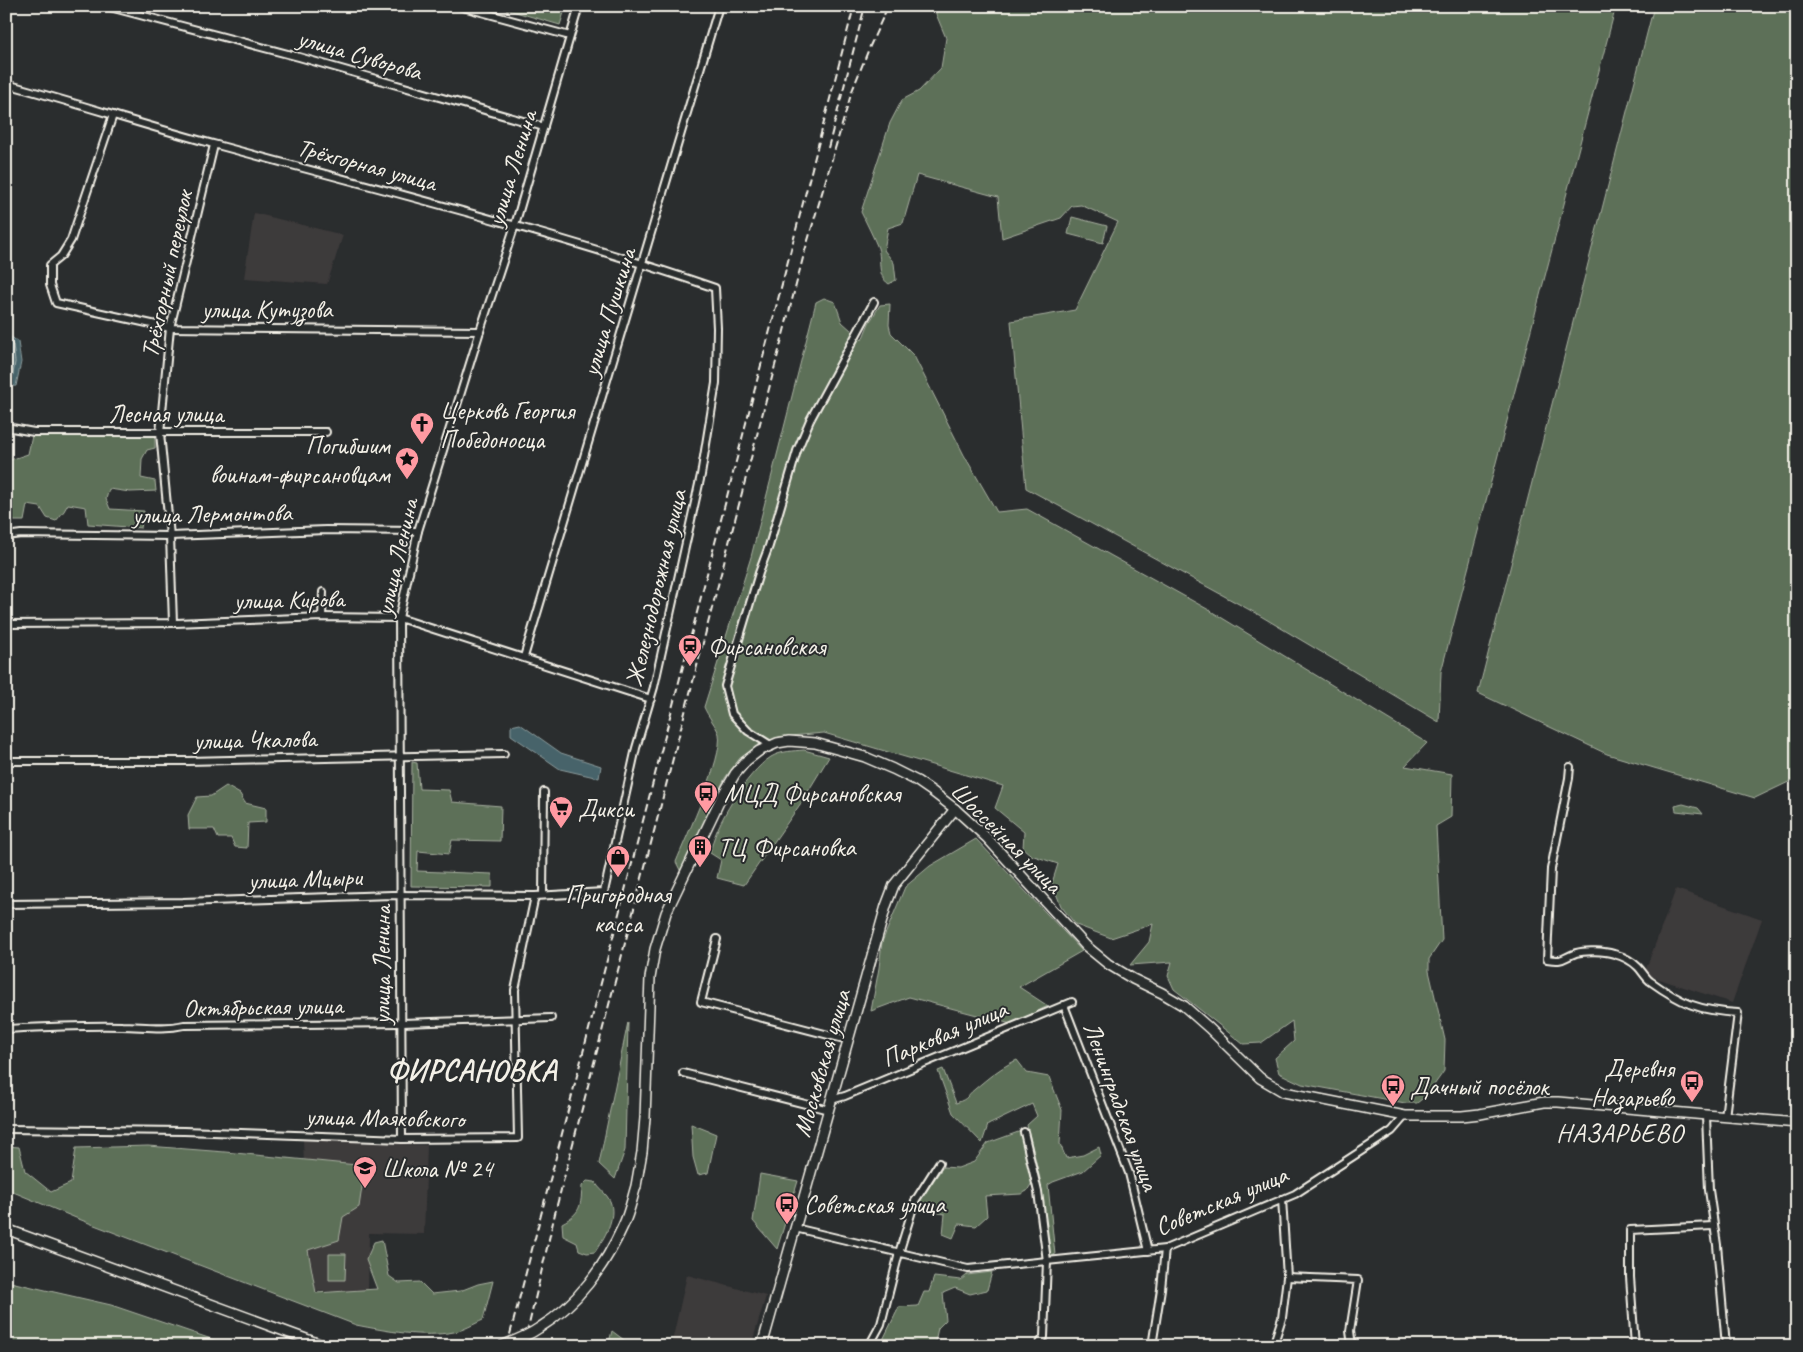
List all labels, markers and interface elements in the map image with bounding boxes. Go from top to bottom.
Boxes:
street label: улица Суворова [292,21,427,88]
street label: улица Ленина [479,104,545,232]
street label: Трёхгорная улица [294,131,443,200]
street label: Трёхгорный переулок [134,185,201,361]
street label: улица Пушкина [574,242,644,382]
street label: улица Кутузова [200,294,334,327]
place label: Церковь Георгия Победоносца [440,395,577,456]
street label: Лесная улица [109,398,226,430]
church icon: Церковь Георгия Победоносца [409,411,435,445]
place label: Погибшим воинам-фирсановцам [210,430,391,491]
place icon: Погибшим воинам-фирсановцам [394,446,420,480]
street label: Железнодорожная улица [618,485,695,690]
street label: улица Ленина [368,493,427,621]
street label: улица Лермонтова [130,497,294,531]
street label: улица Кирова [232,583,347,617]
place label: Фирсановская [708,631,827,663]
station icon: Фирсановская [677,633,703,667]
street label: улица Чкалова [191,723,319,757]
street label: Шоссейная улица [944,775,1070,902]
place label: МЦД Фирсановская [724,778,903,810]
bus stop icon: МЦД Фирсановская [693,780,719,814]
place label: Дикси [578,793,636,825]
supermarket icon: Дикси [548,795,574,829]
place label: ТЦ Фирсановка [718,832,858,864]
building icon: ТЦ Фирсановка [687,834,713,868]
shop icon: Пригородная касса [605,844,631,878]
street label: улица Мцыри [246,861,364,897]
place label: Пригородная касса [565,879,673,940]
street label: улица Ленина [366,903,398,1026]
street label: Московская улица [786,984,859,1140]
street label: Октябрьская улица [183,990,346,1024]
street label: Парковая улица [877,992,1014,1075]
street label: Ленинградская улица [1076,1018,1167,1197]
district label: ФИРСАНОВКА [387,1051,559,1089]
place label: Деревня Назарьево [1591,1053,1676,1115]
bus stop icon: Деревня Назарьево [1679,1069,1705,1103]
place label: Дачный посёлок [1410,1071,1550,1103]
bus stop icon: Дачный посёлок [1380,1073,1406,1107]
street label: улица Маяковского [303,1101,468,1135]
district label: НАЗАРЬЕВО [1556,1117,1686,1150]
place label: Школа № 24 [382,1153,495,1185]
school or university icon: Школа № 24 [352,1155,378,1189]
street label: Советская улица [1150,1158,1294,1243]
place label: Советская улица [804,1189,947,1221]
bus stop icon: Советская улица [774,1191,800,1225]

